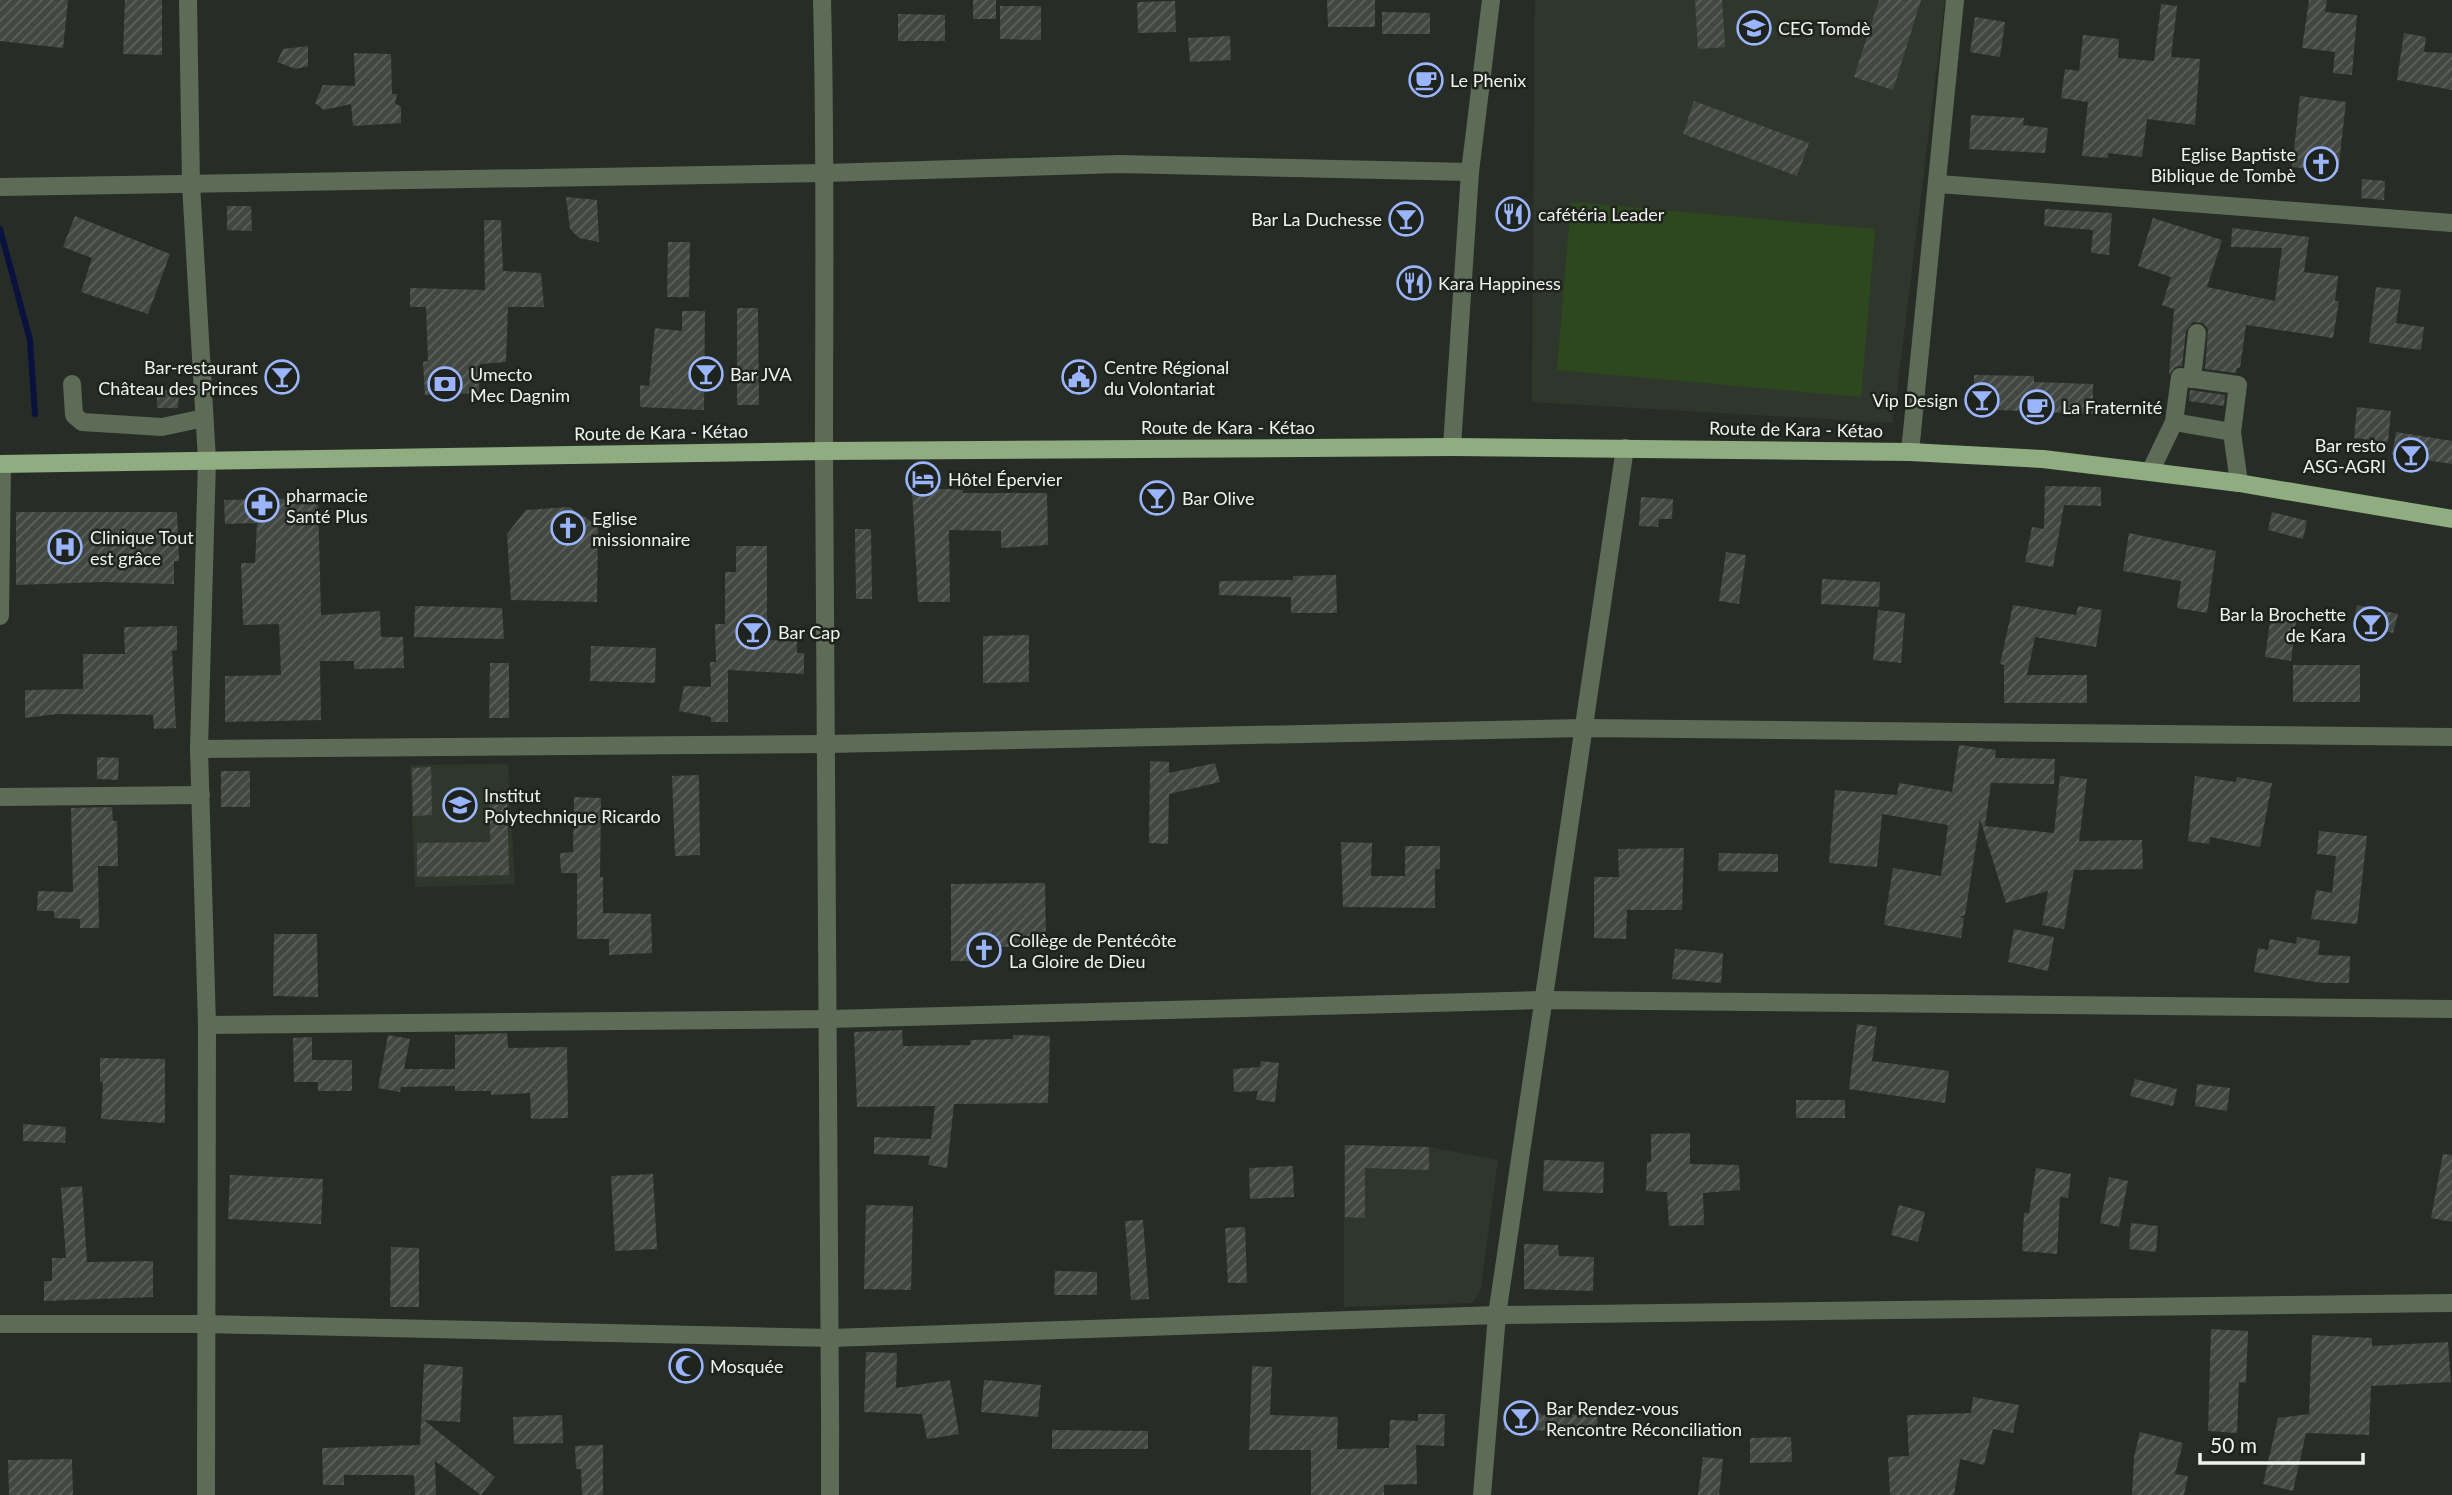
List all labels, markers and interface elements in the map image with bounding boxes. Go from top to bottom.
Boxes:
school or university icon: CEG Tomdè [1735,9,1773,47]
place label: CEG Tomdè [1778,17,1870,39]
cafe icon: Le Phenix [1407,61,1445,99]
place label: Le Phenix [1450,69,1526,91]
place label: Eglise Baptiste Biblique de Tombè [2151,143,2296,186]
church icon: Eglise Baptiste Biblique de Tombè [2302,145,2340,183]
restaurant icon: cafétéria Leader [1494,195,1532,233]
bar icon: Bar La Duchesse [1387,200,1425,238]
place label: cafétéria Leader [1538,203,1665,225]
place label: Bar La Duchesse [1251,208,1382,230]
restaurant icon: Kara Happiness [1395,264,1433,302]
place label: Kara Happiness [1438,272,1561,294]
bar icon: Bar JVA [687,355,725,393]
place label: Bar-restaurant Château des Princes [98,356,259,399]
place label: Centre Régional du Volontariat [1104,356,1229,399]
bar icon: Bar-restaurant Château des Princes [263,358,301,396]
public building icon: Centre Régional du Volontariat [1060,358,1098,396]
place label: Umecto Mec Dagnim [470,363,570,406]
place label: Bar JVA [730,363,793,385]
bank icon: Umecto Mec Dagnim [426,365,464,403]
bar icon: Vip Design [1963,381,2001,419]
cafe icon: La Fraternité [2018,388,2056,426]
place label: Vip Design [1872,389,1958,411]
place label: La Fraternité [2062,396,2162,418]
street label: Route de Kara - Kétao [1141,416,1315,438]
street label: Route de Kara - Kétao [1709,416,1883,442]
street label: Route de Kara - Kétao [574,419,748,445]
place label: Bar resto ASG-AGRI [2303,434,2386,477]
bar icon: Bar resto ASG-AGRI [2392,436,2430,474]
hotel icon: Hôtel Épervier [904,460,942,498]
place label: Hôtel Épervier [948,468,1063,490]
bar icon: Bar Olive [1138,479,1176,517]
place label: pharmacie Santé Plus [286,484,368,527]
pharmacy icon: pharmacie Santé Plus [243,486,281,524]
place label: Bar Olive [1182,487,1255,509]
place label: Eglise missionnaire [592,507,690,550]
church icon: Eglise missionnaire [549,509,587,547]
place label: Clinique Tout est grâce [90,526,194,569]
hospital icon: Clinique Tout est grâce [46,528,84,566]
place label: Bar la Brochette de Kara [2219,603,2346,646]
bar icon: Bar la Brochette de Kara [2352,605,2390,643]
bar icon: Bar Cap [734,613,772,651]
place label: Bar Cap [778,621,840,643]
place label: Institut Polytechnique Ricardo [484,784,661,827]
school or university icon: Institut Polytechnique Ricardo [441,786,479,824]
place label: Collège de Pentécôte La Gloire de Dieu [1009,929,1177,972]
church icon: Collège de Pentécôte La Gloire de Dieu [965,931,1003,969]
mosque icon: Mosquée [667,1347,705,1385]
place label: Mosquée [710,1355,784,1377]
place label: Bar Rendez-vous Rencontre Réconciliation [1546,1397,1742,1440]
bar icon: Bar Rendez-vous Rencontre Réconciliation [1502,1399,1540,1437]
scale bar [2200,1422,2363,1466]
text: 50 m [2210,1432,2257,1457]

